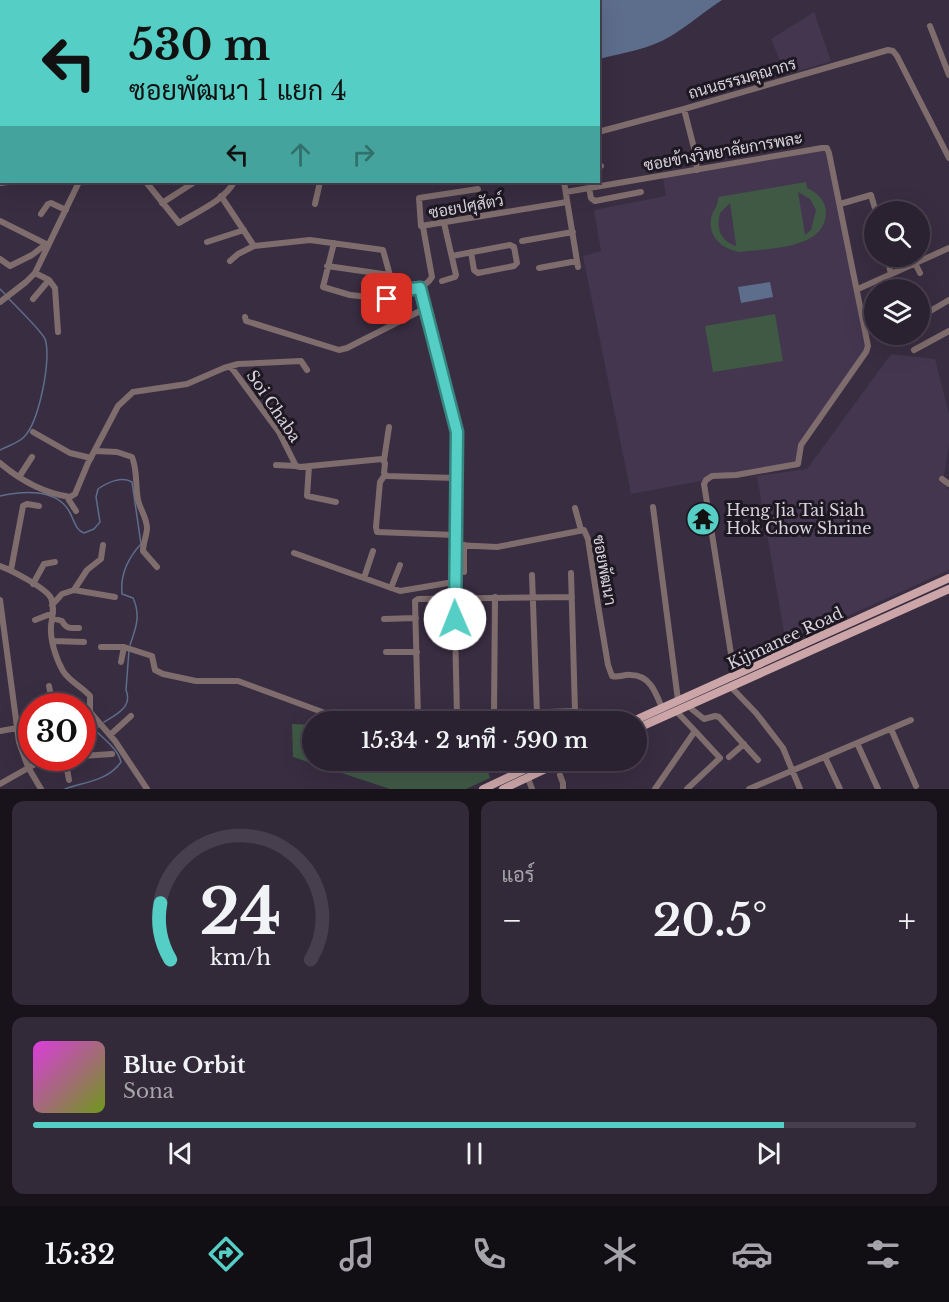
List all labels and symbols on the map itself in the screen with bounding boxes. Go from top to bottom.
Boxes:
street label: ถนนธรรมคุณากร [686,53,799,105]
street label: ซอยข้างวิทยาลัยการพละ [642,127,804,175]
street label: ซอยปศุสัตว์ [427,188,505,224]
pin [361,273,412,324]
street label: Soi Chaba [243,366,306,446]
place label: Heng Jia Tai Siah Hok Chow Shrine [726,500,871,538]
temple icon: Heng Jia Tai Siah Hok Chow Shrine [685,501,721,537]
street label: ซอยพัฒนา [589,533,621,607]
position arrow [423,587,487,651]
street label: Kijmanee Road [724,602,846,674]
speed limit sign: 30 [18,693,96,771]

